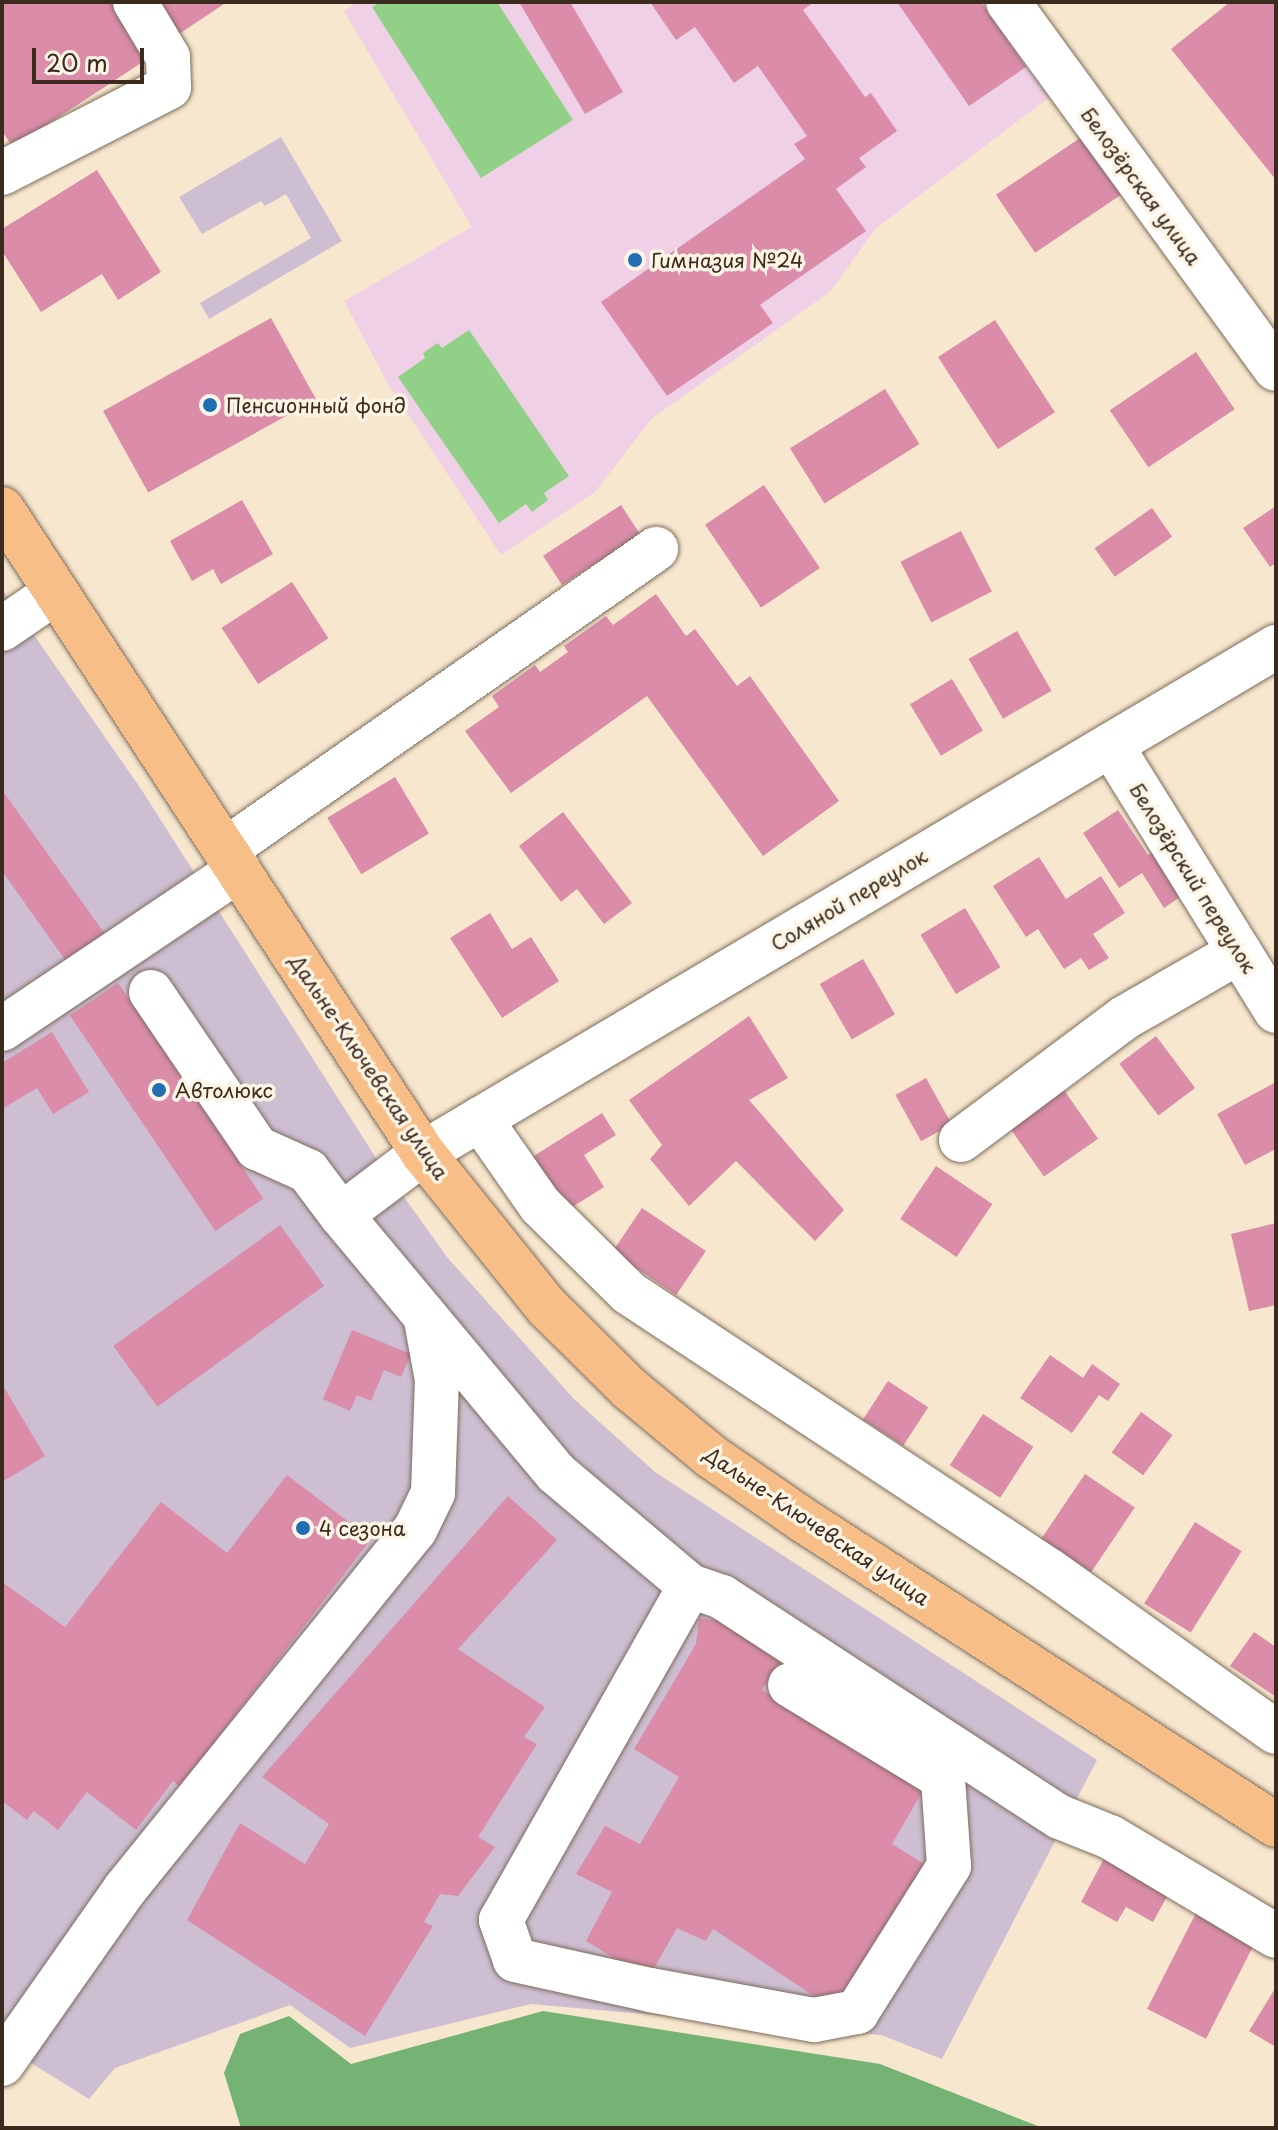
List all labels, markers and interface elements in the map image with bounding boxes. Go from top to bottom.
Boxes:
scale bar [36,32,148,82]
text: 20 m [46,44,108,80]
street label: Белозёрская улица [1076,102,1206,270]
place label: Гимназия №24 [651,248,803,272]
marker: Гимназия №24 [626,251,644,269]
place label: Пенсионный фонд [226,393,406,417]
marker: Пенсионный фонд [201,396,219,414]
street label: Белозёрский переулок [1125,779,1261,977]
street label: Соляной переулок [766,844,932,956]
street label: Дальне-Ключевская улица [284,950,454,1184]
place label: Автолюкс [175,1078,273,1102]
marker: Автолюкс [150,1081,168,1099]
street label: Дальне-Ключевская улица [700,1441,934,1611]
place label: 4 сезона [319,1516,406,1540]
marker: 4 сезона [294,1519,312,1537]

